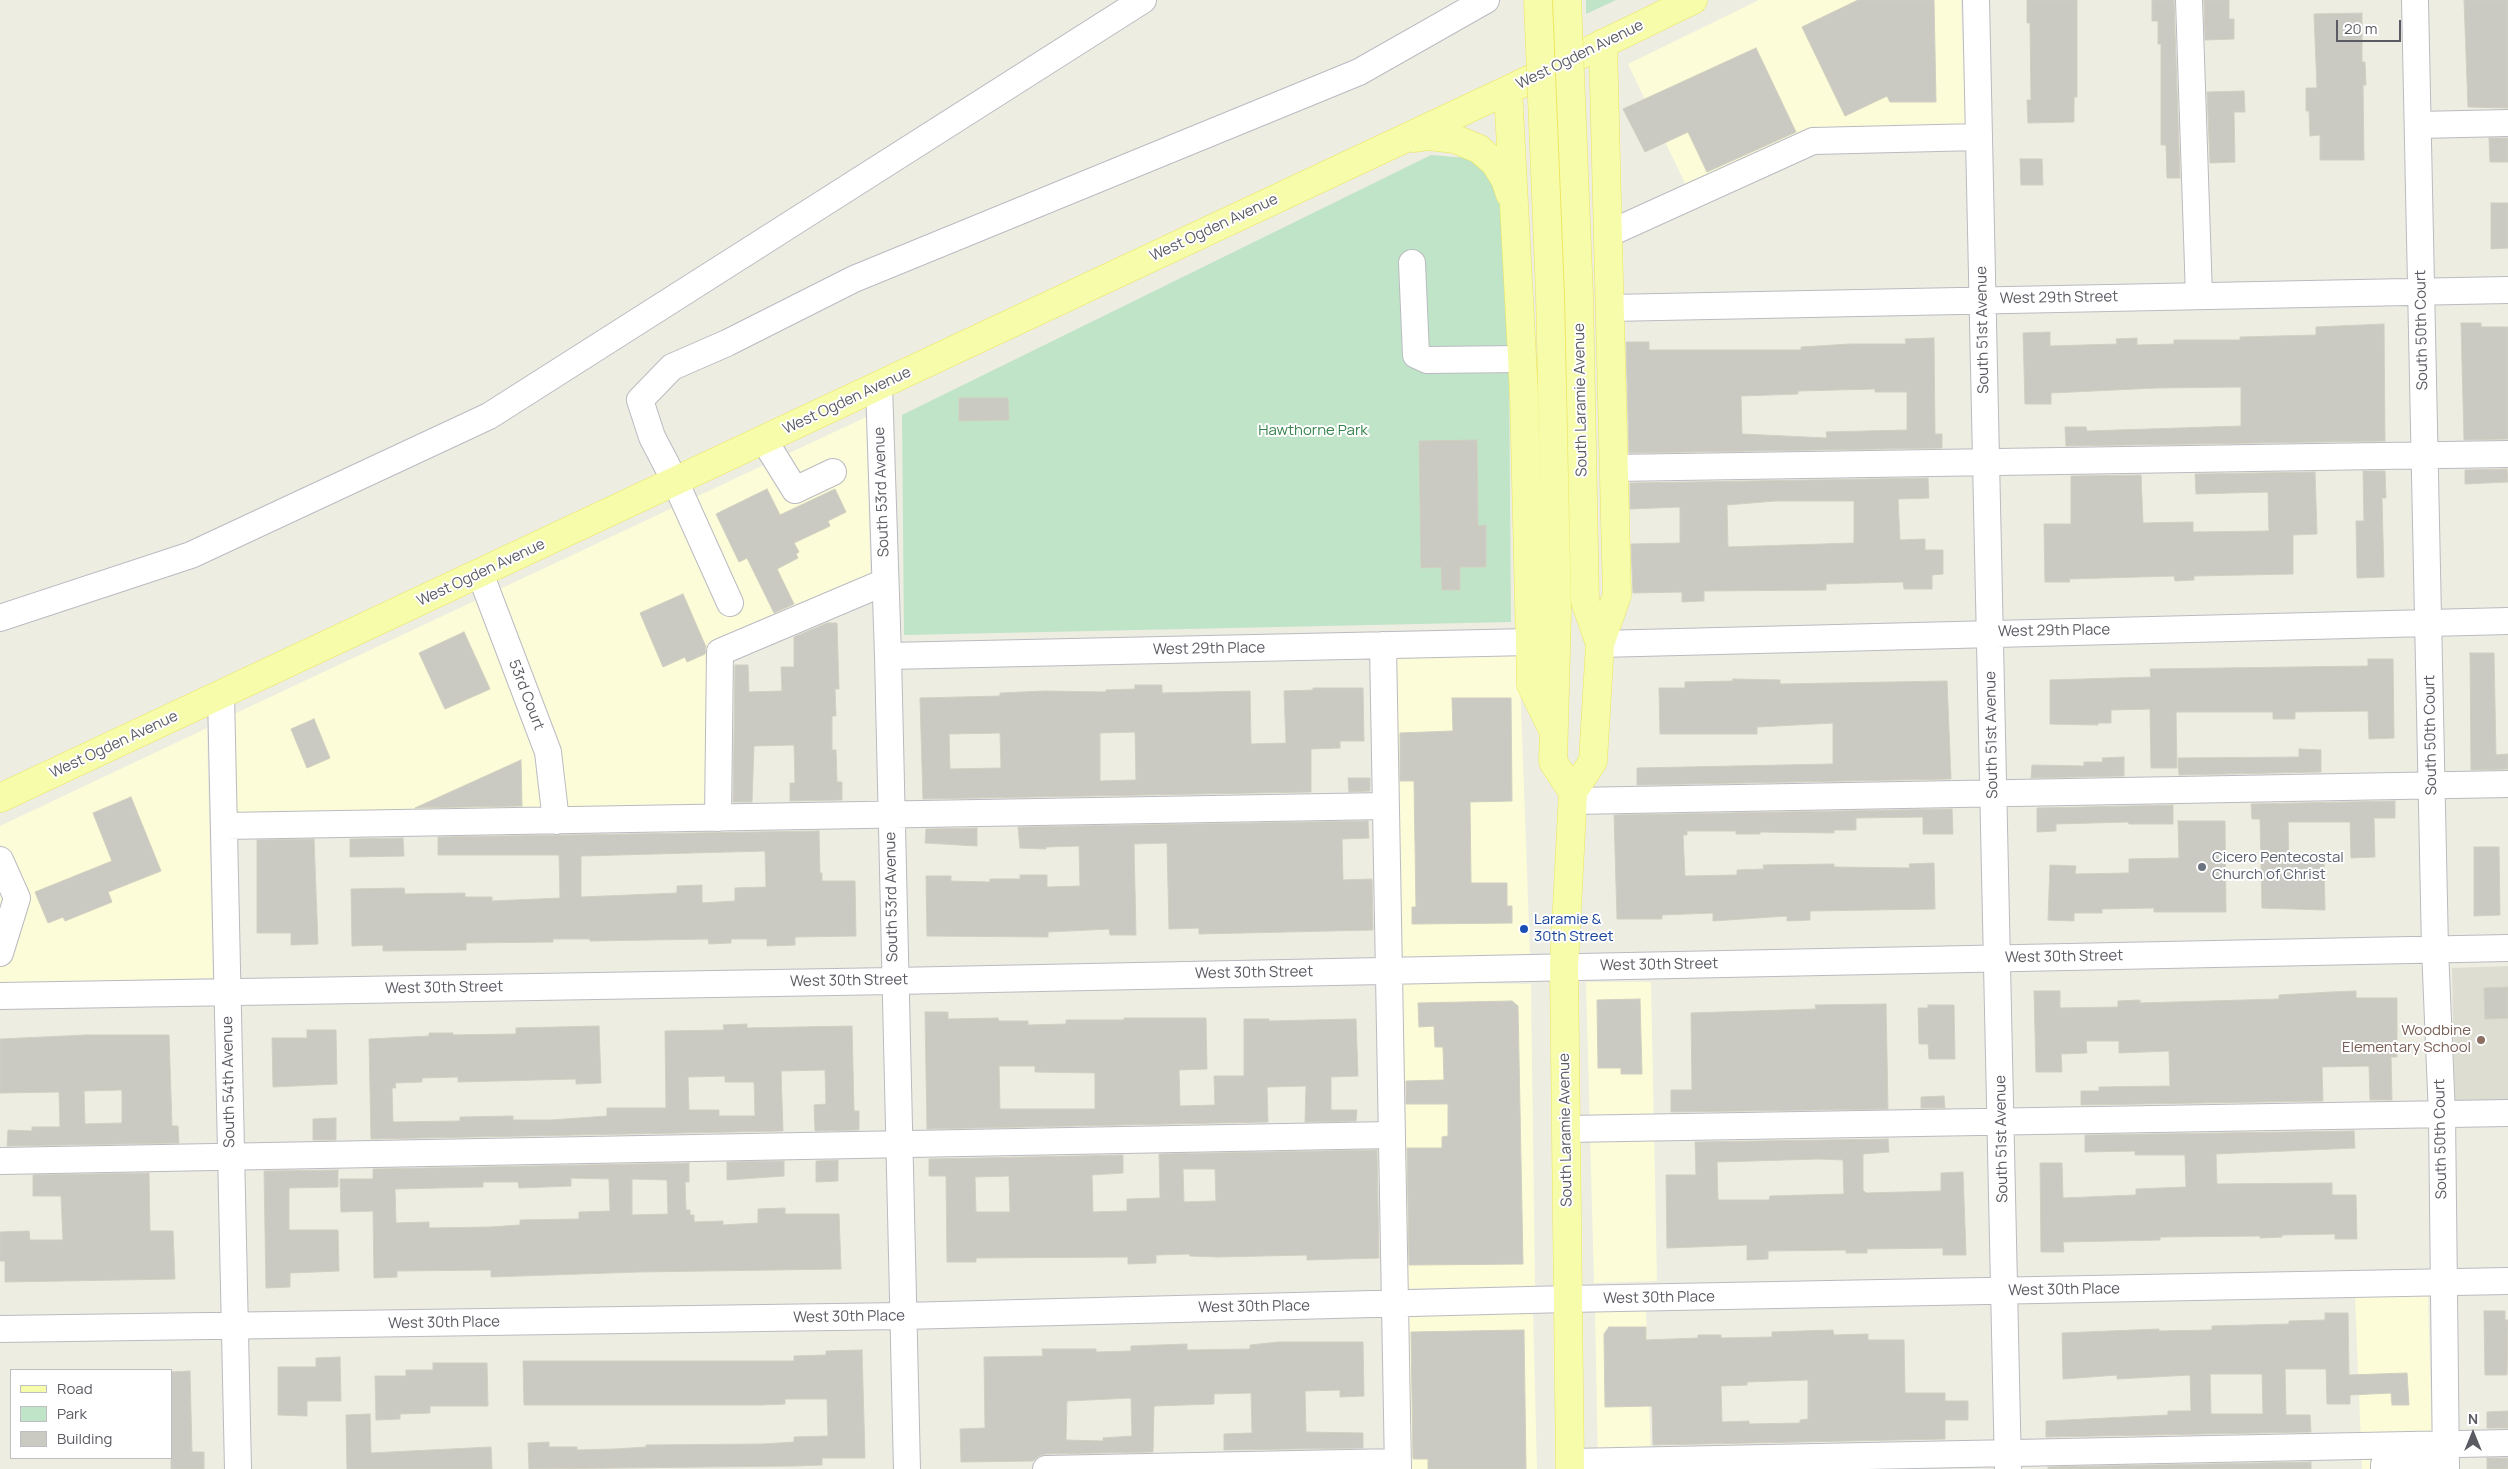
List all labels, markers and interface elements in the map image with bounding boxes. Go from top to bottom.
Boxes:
scale bar [2338,10,2403,42]
street label: West Ogden Avenue [1513,16,1647,94]
text: 20 m [2344,18,2377,39]
street label: West Ogden Avenue [1147,190,1281,266]
street label: South 51st Avenue [1973,266,1993,394]
street label: South 50th Court [2412,270,2432,390]
street label: West 29th Street [2000,288,2118,308]
street label: South Laramie Avenue [1571,323,1591,477]
street label: West Ogden Avenue [780,363,914,439]
park label: Hawthorne Park [1258,422,1368,440]
street label: South 53rd Avenue [871,427,893,557]
street label: West Ogden Avenue [414,535,548,611]
street label: West 29th Place [1998,621,2110,641]
street label: West 29th Place [1153,639,1265,659]
street label: 53rd Court [504,657,548,733]
street label: South 51st Avenue [1982,671,2002,799]
street label: South 50th Court [2421,675,2441,795]
street label: West Ogden Avenue [47,707,181,783]
street label: South 53rd Avenue [882,832,902,962]
place label: Cicero Pentecostal Church of Christ [2212,849,2344,884]
marker: Cicero Pentecostal Church of Christ [2196,861,2208,873]
place label: Laramie & 30th Street [1534,911,1613,946]
marker: Laramie & 30th Street [1518,923,1530,935]
street label: West 30th Street [2005,947,2123,967]
street label: West 30th Street [1600,955,1718,975]
street label: West 30th Street [1195,963,1313,983]
street label: West 30th Street [790,971,908,991]
street label: West 30th Street [385,978,503,998]
street label: South 54th Avenue [219,1016,239,1148]
place label: Woodbine Elementary School [2342,1022,2471,1057]
marker: Woodbine Elementary School [2475,1034,2487,1046]
street label: South Laramie Avenue [1556,1053,1576,1207]
street label: South 51st Avenue [1992,1075,2012,1203]
street label: South 50th Court [2431,1079,2451,1199]
street label: West 30th Place [2008,1280,2120,1300]
street label: West 30th Place [1603,1288,1715,1308]
street label: West 30th Place [1198,1297,1310,1317]
street label: West 30th Place [793,1307,905,1327]
street label: West 30th Place [388,1313,500,1333]
legend [10,1369,172,1459]
text: Road [57,1378,93,1399]
text: Park [57,1403,87,1424]
north arrow [2448,1409,2498,1459]
text: N [2468,1409,2478,1428]
text: Building [57,1428,112,1449]

